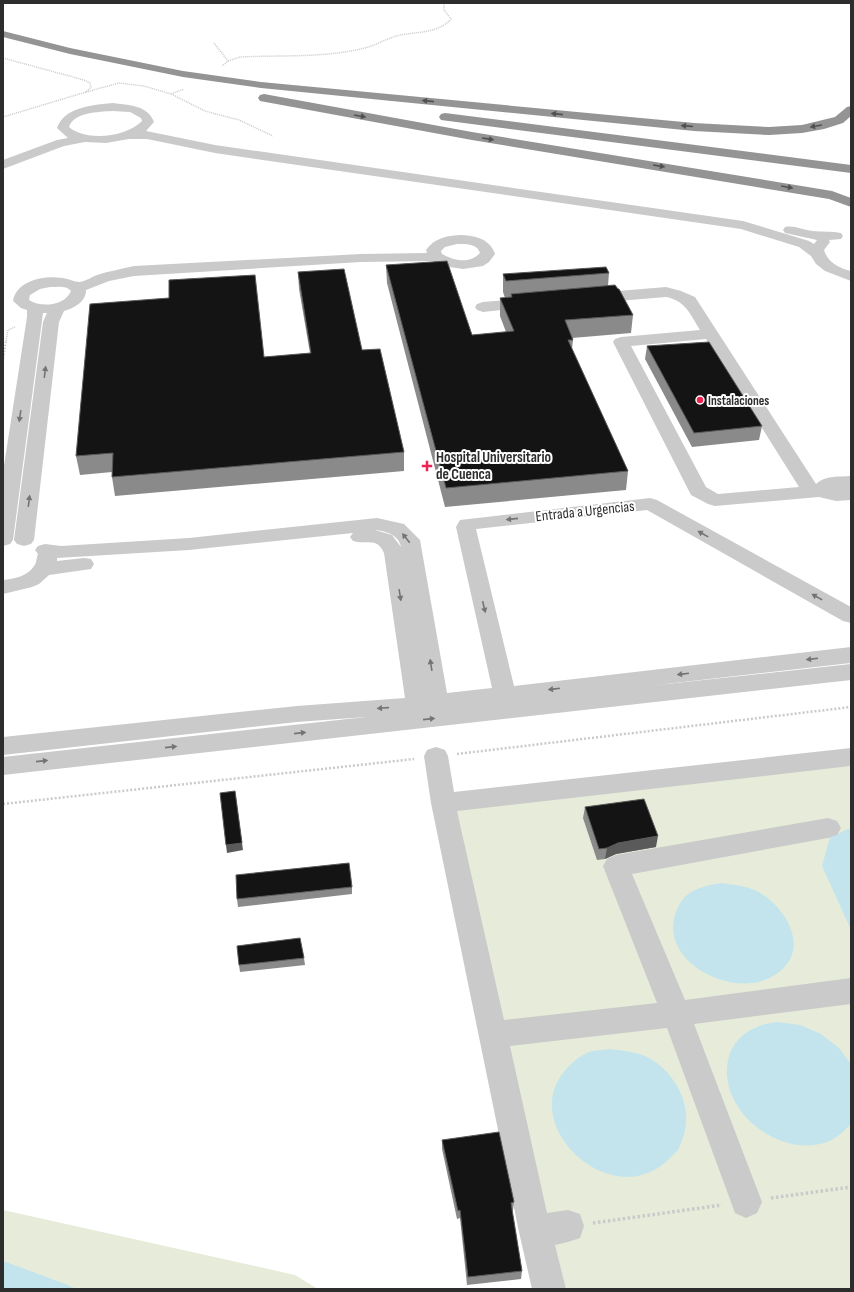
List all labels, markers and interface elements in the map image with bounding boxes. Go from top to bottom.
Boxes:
one-way arrow [422,98,434,105]
one-way arrow [551,110,563,117]
one-way arrow [354,114,366,120]
one-way arrow [681,123,693,130]
one-way arrow [810,123,822,129]
one-way arrow [482,136,494,142]
one-way arrow [653,163,665,169]
one-way arrow [781,184,793,190]
one-way arrow [42,366,48,378]
place label: Instalaciones [708,393,769,409]
marker: Instalaciones [695,395,705,405]
one-way arrow [17,410,23,422]
place label: Hospital Universitario de Cuenca [436,448,551,484]
marker: Hospital Universitario de Cuenca [421,460,433,472]
one-way arrow [26,495,32,507]
street label: Entrada a Urgencias [535,497,635,526]
one-way arrow [506,516,518,522]
one-way arrow [697,530,709,537]
one-way arrow [402,533,410,543]
one-way arrow [398,589,404,601]
one-way arrow [811,593,823,600]
one-way arrow [482,600,488,613]
one-way arrow [806,656,818,663]
one-way arrow [427,658,433,671]
one-way arrow [677,671,689,678]
one-way arrow [548,686,560,693]
one-way arrow [377,704,389,711]
one-way arrow [423,716,436,723]
one-way arrow [294,730,306,737]
one-way arrow [165,744,177,751]
one-way arrow [36,758,48,765]

